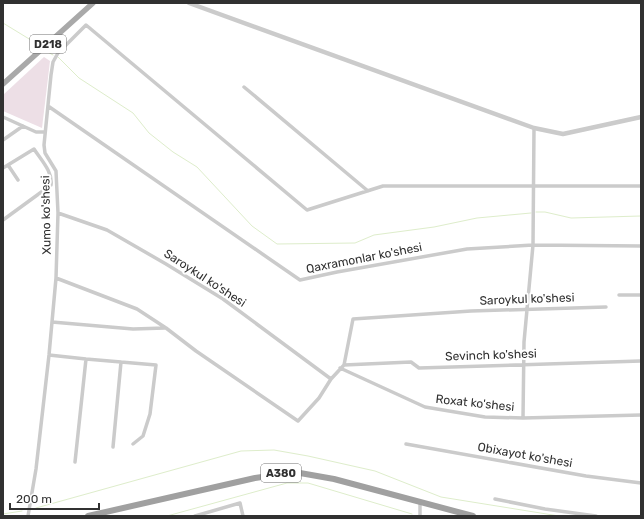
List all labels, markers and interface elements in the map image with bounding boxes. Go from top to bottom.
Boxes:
road number: D218 [30,35,66,53]
street label: Xumo ko'shesi [38,175,54,255]
street label: Qaxramonlar ko'shesi [305,240,423,276]
street label: Saroykul ko'shesi [161,246,249,310]
street label: Saroykul ko'shesi [479,290,575,308]
street label: Sevinch ko'shesi [445,346,537,364]
street label: Roxat ko'shesi [435,392,515,414]
street label: Obixayot ko'shesi [477,440,574,470]
road number: A380 [261,464,301,482]
scale bar [10,485,99,511]
text: 200 m [16,492,52,506]

